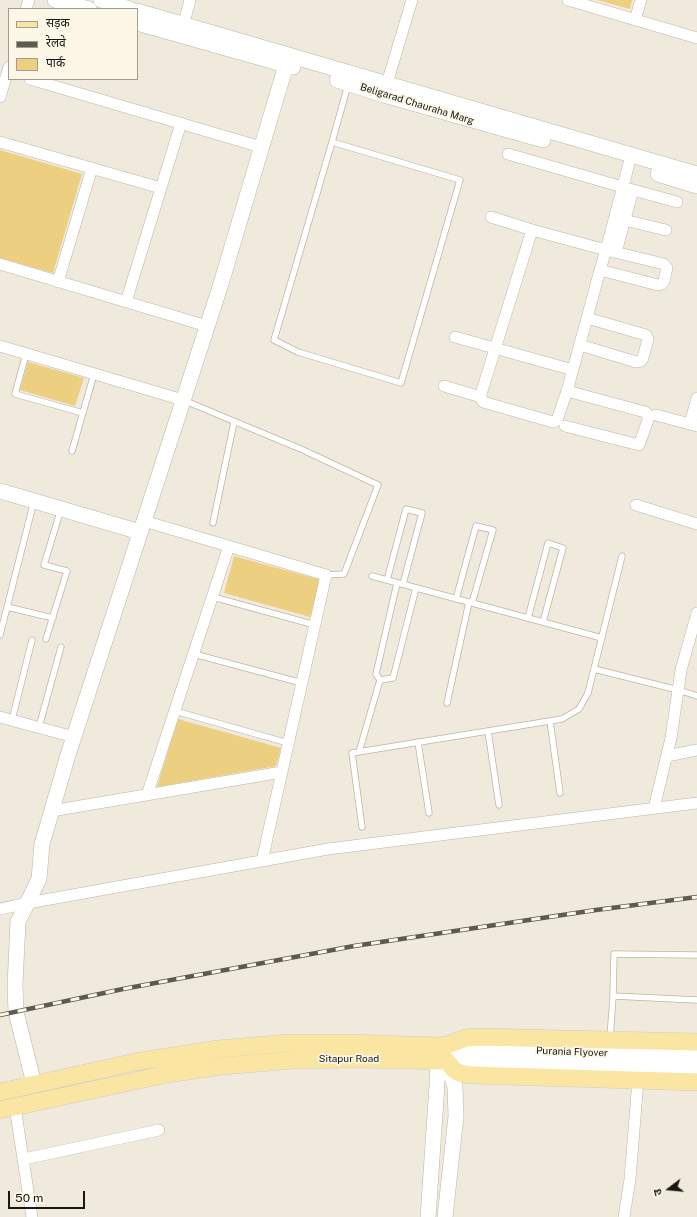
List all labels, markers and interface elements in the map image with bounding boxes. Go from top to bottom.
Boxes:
legend [8,8,138,80]
text: सड़क [46,16,70,30]
text: रेलवे [46,36,66,50]
text: पार्क [46,56,65,70]
street label: Beligarad Chauraha Marg [359,81,475,127]
street label: Purania Flyover [536,1045,608,1059]
street label: Sitapur Road [319,1053,379,1065]
north arrow [649,1169,689,1209]
scale bar [10,1183,87,1209]
text: उ [651,1188,664,1197]
text: 50 m [15,1191,43,1205]

